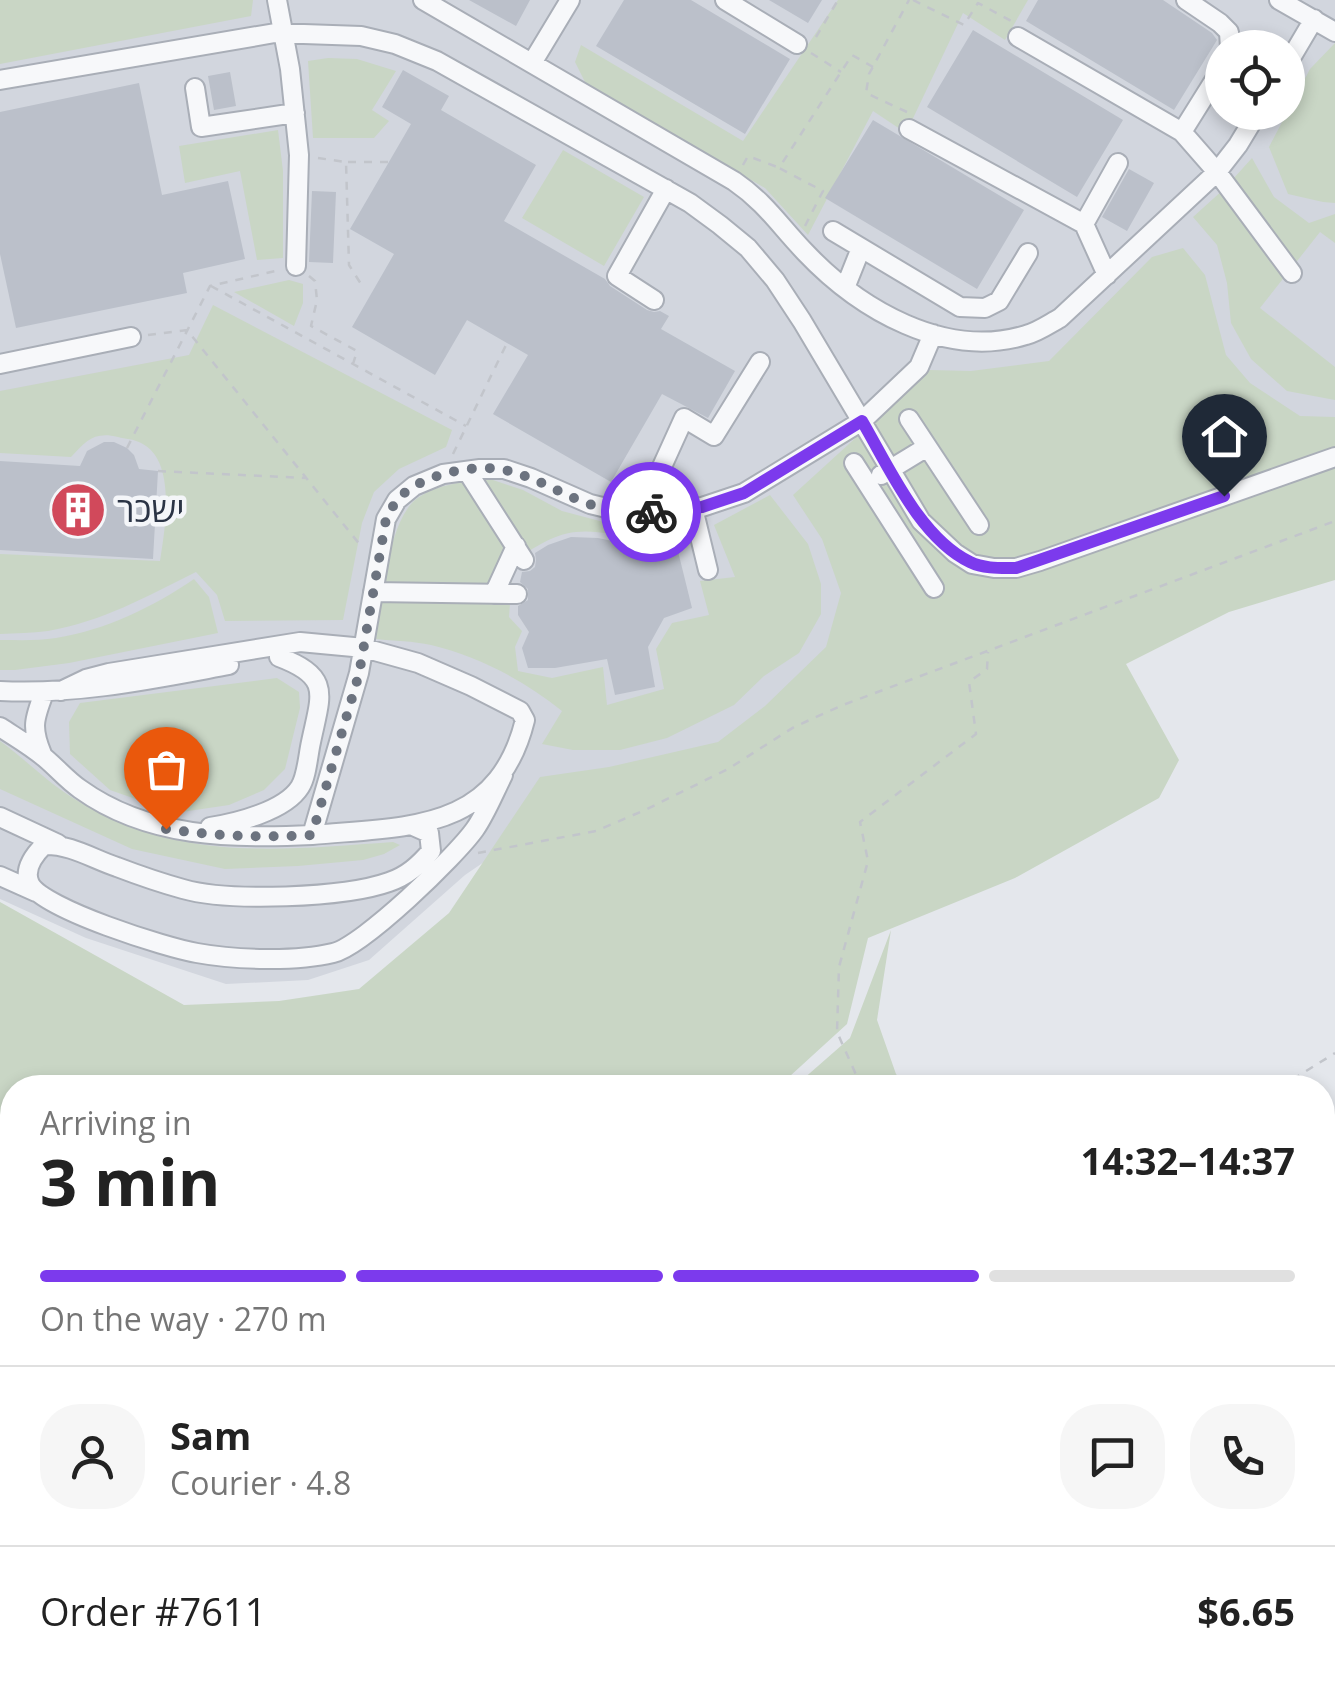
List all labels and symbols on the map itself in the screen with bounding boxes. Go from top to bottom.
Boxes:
pin [1182,394,1267,497]
courier [601,462,701,562]
building icon: ישכר [48,480,108,540]
place label: ישכר [117,485,185,532]
pin [124,727,209,830]

